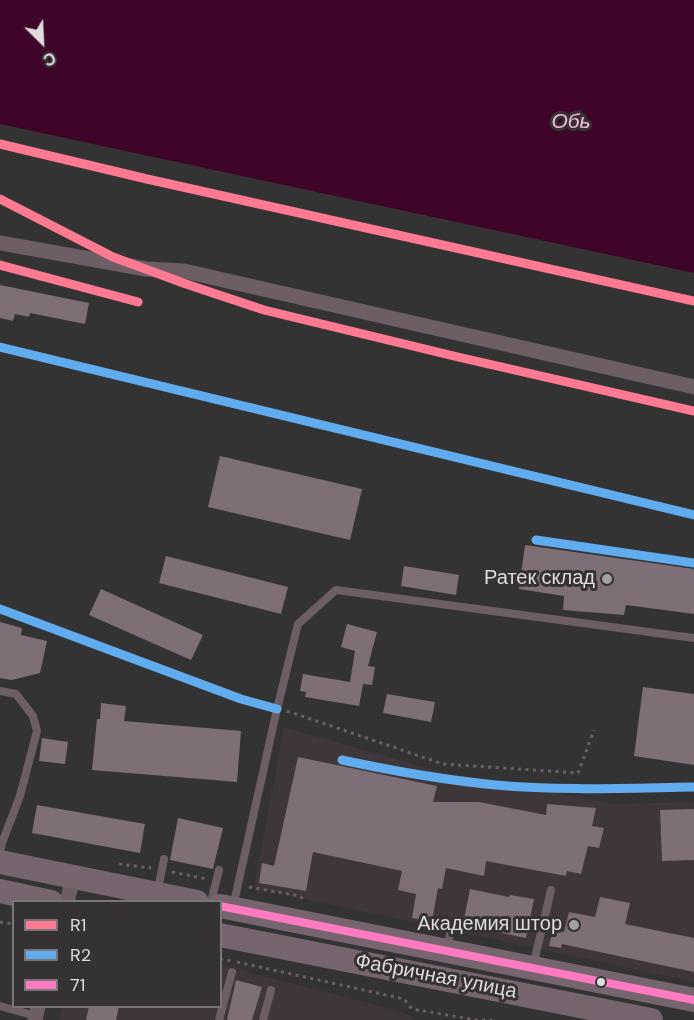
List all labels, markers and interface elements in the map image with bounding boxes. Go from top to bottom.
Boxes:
north arrow [12,12,72,72]
text: С [40,47,59,71]
water label: Обь [551,109,591,135]
place label: Ратек склад [484,567,595,591]
marker: Ратек склад [600,572,614,586]
legend [12,900,222,1008]
text: R1 [70,913,86,937]
place label: Академия штор [417,913,562,937]
marker: Академия штор [567,918,581,932]
text: R2 [70,943,91,967]
street label: Фабричная улица [353,950,519,1004]
text: 71 [70,973,85,997]
unlabelled marker [595,976,607,988]

